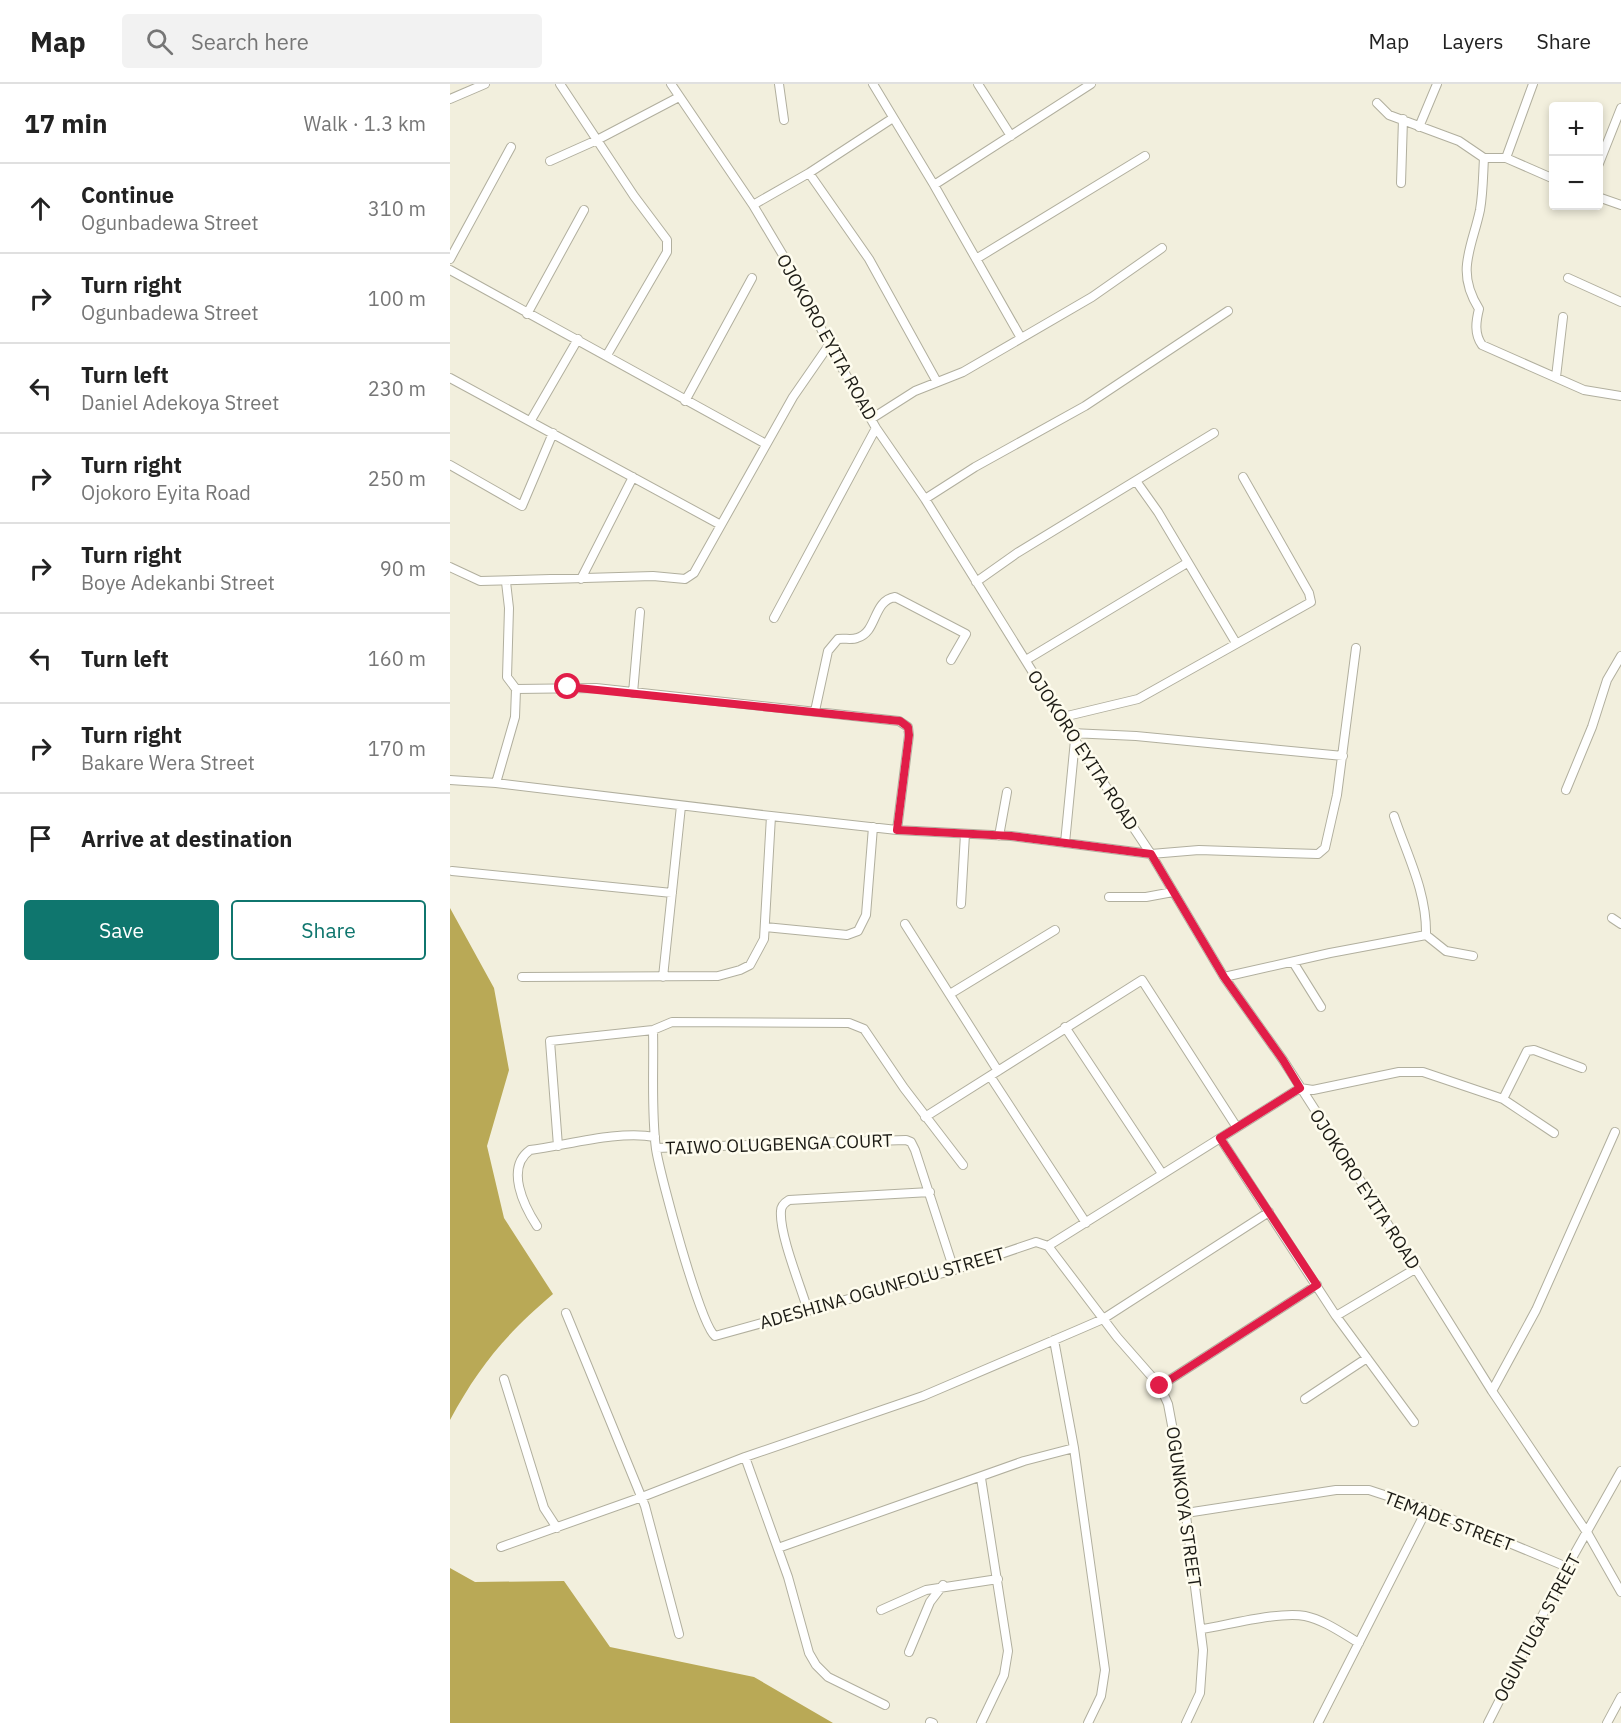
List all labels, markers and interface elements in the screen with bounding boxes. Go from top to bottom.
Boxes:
search box [122,14,542,68]
text: Map [30,23,86,60]
icon: search [143,25,176,58]
text: Search here [191,27,309,56]
text: Map [1369,27,1409,55]
text: Layers [1442,27,1504,55]
text: Share [1537,27,1591,55]
map controls [1549,102,1603,210]
button: + [1549,102,1603,156]
text: 17 min [24,106,108,140]
text: Walk · 1.3 km [304,110,426,137]
button: − [1549,156,1603,210]
text: Continue [81,180,174,209]
icon: ahead [24,192,57,225]
text: 310 m [368,195,426,222]
text: Ogunbadewa Street [81,209,259,236]
street label: OJOKORO EYITA ROAD [772,250,882,424]
text: Turn right [81,270,182,299]
icon: right [24,282,57,315]
text: 100 m [368,285,426,312]
text: Ogunbadewa Street [81,299,259,326]
text: Turn left [81,360,169,389]
icon: left [24,372,57,405]
text: 230 m [368,375,426,402]
text: Daniel Adekoya Street [81,389,279,416]
text: Turn right [81,450,182,479]
icon: right [24,462,57,495]
text: 250 m [368,465,426,492]
text: Ojokoro Eyita Road [81,479,251,506]
text: Turn right [81,540,182,569]
icon: right [24,552,57,585]
text: 90 m [380,555,426,582]
text: Boye Adekanbi Street [81,569,275,596]
icon: left [24,642,57,675]
text: Turn left [81,644,169,673]
text: 160 m [368,645,426,672]
street label: OJOKORO EYITA ROAD [1023,665,1143,835]
route start [554,673,580,699]
text: Turn right [81,720,182,749]
icon: right [24,732,57,765]
text: 170 m [368,735,426,762]
text: Bakare Wera Street [81,749,255,776]
icon: arrive [24,822,57,855]
text: Arrive at destination [81,824,292,853]
button: Save [24,900,219,960]
button: Share [231,900,426,960]
street label: OJOKORO EYITA ROAD [1305,1104,1425,1274]
street label: TAIWO OLUGBENGA COURT [665,1129,893,1159]
street label: ADESHINA OGUNFOLU STREET [757,1242,1007,1334]
route end [1146,1372,1172,1398]
street label: OGUNKOYA STREET [1161,1425,1207,1589]
street label: TEMADE STREET [1381,1486,1517,1556]
street label: OGUNTUGA STREET [1488,1550,1586,1706]

